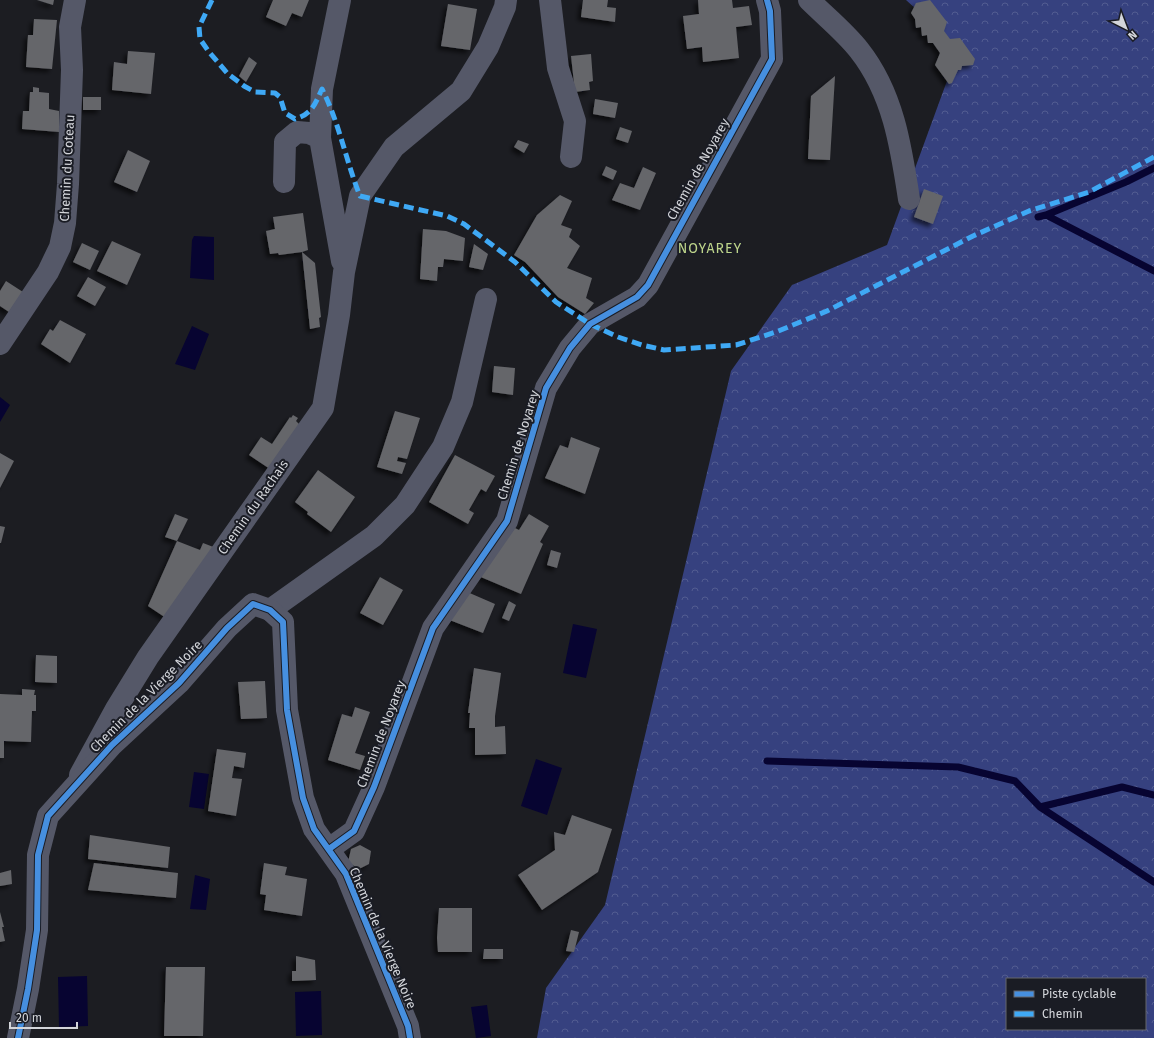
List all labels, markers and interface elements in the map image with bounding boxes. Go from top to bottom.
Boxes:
north arrow [1106,8,1146,48]
text: N [1125,28,1139,42]
street label: Chemin du Coteau [57,114,77,222]
street label: Chemin de Noyarey [664,115,732,222]
district label: NOYAREY [678,240,742,257]
street label: Chemin de Noyarey [494,388,542,502]
street label: Chemin du Rachais [215,457,291,557]
street label: Chemin de la Vierge Noire [87,637,205,755]
street label: Chemin de Noyarey [354,678,409,790]
street label: Chemin de la Vierge Noire [346,865,420,1011]
legend [1006,978,1146,1030]
text: Piste cyclable [1042,987,1116,1001]
scale bar [10,1004,77,1030]
text: Chemin [1042,1007,1083,1021]
text: 20 m [16,1011,42,1025]

